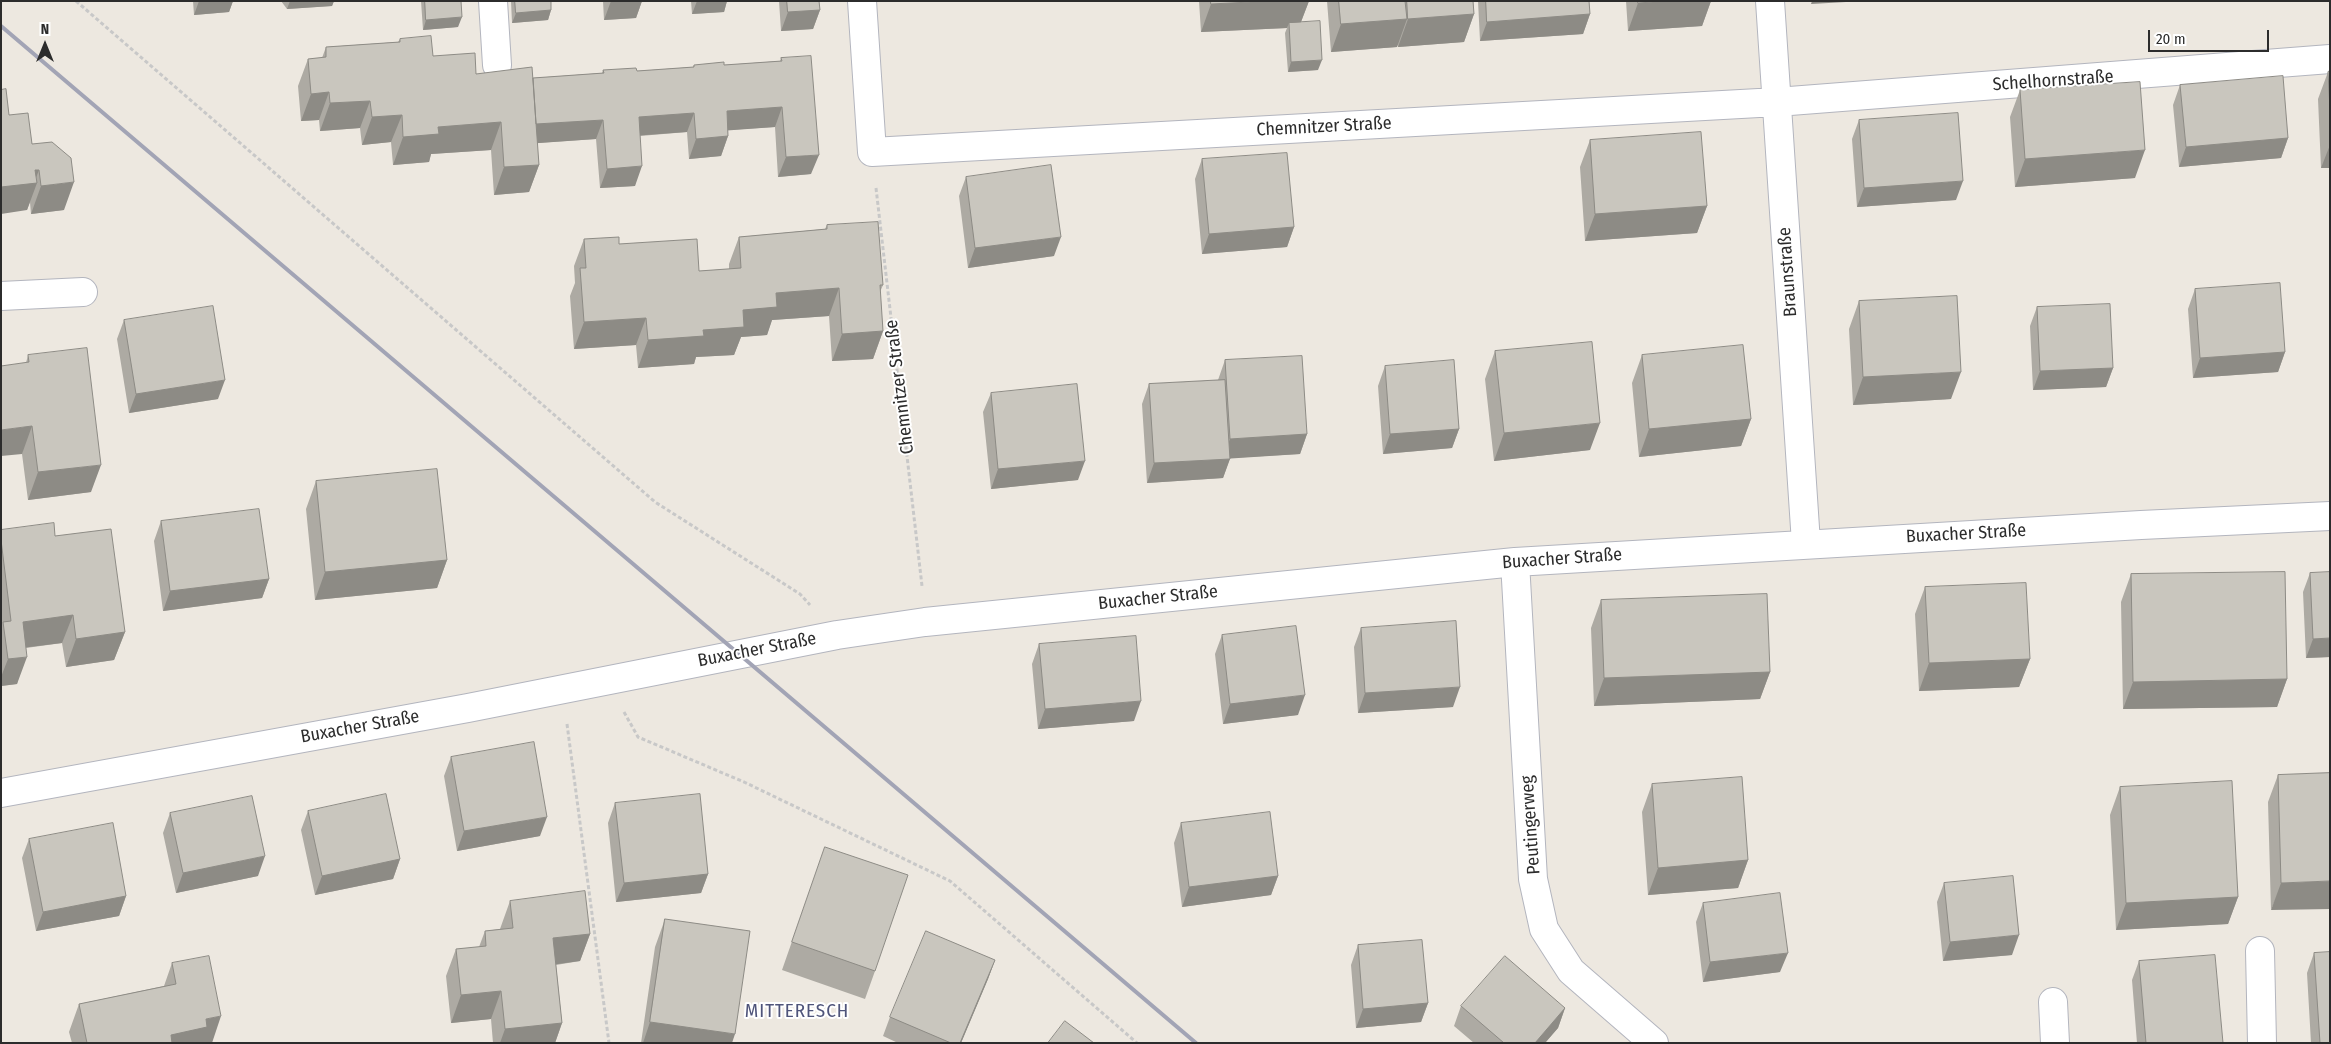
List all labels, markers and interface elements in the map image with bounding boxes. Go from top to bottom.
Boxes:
north arrow [20,20,70,70]
scale bar [2151,20,2272,52]
text: N [41,21,49,38]
text: 20 m [2156,30,2186,48]
street label: Schelhornstraße [1992,66,2114,96]
street label: Chemnitzer Straße [1256,113,1392,141]
street label: Braunstraße [1774,226,1802,318]
street label: Chemnitzer Straße [881,319,919,455]
street label: Buxacher Straße [1905,520,2027,548]
street label: Buxacher Straße [1501,544,1623,574]
street label: Buxacher Straße [1097,581,1219,615]
street label: Buxacher Straße [696,628,818,672]
street label: Buxacher Straße [299,706,421,748]
street label: Peutingerweg [1517,775,1545,875]
district label: MITTERESCH [743,1001,851,1023]

